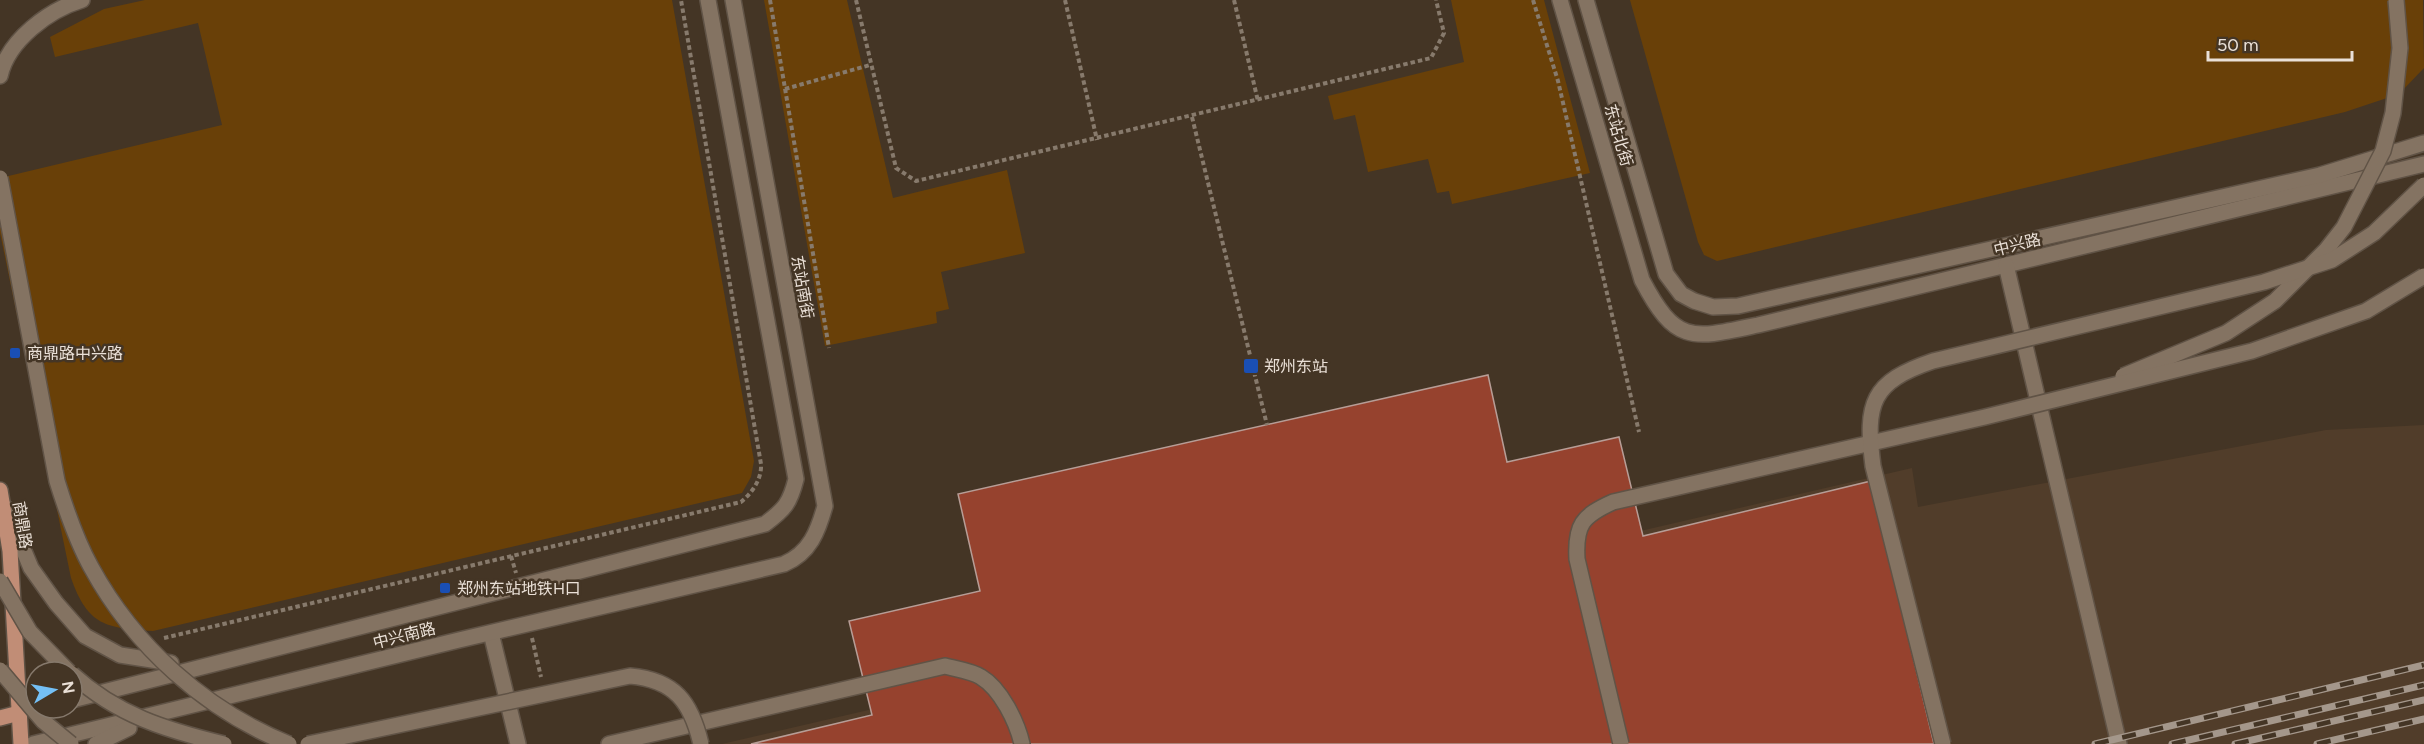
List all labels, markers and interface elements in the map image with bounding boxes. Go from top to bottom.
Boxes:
scale bar [2208,24,2352,62]
text: 50 m [2217,34,2259,56]
street label: 东站北街 [1601,102,1636,169]
street label: 中兴路 [1992,229,2043,260]
street label: 东站南街 [788,254,817,320]
place label: 商鼎路中兴路 [27,344,123,363]
marker: 商鼎路中兴路 [8,346,22,360]
marker: 郑州东站 [1242,357,1260,375]
place label: 郑州东站 [1264,357,1328,376]
street label: 商鼎路 [9,500,36,550]
place label: 郑州东站地铁H口 [457,579,581,598]
marker: 郑州东站地铁H口 [438,581,452,595]
street label: 中兴南路 [371,619,437,652]
north arrow [24,660,84,720]
text: N [58,680,79,695]

